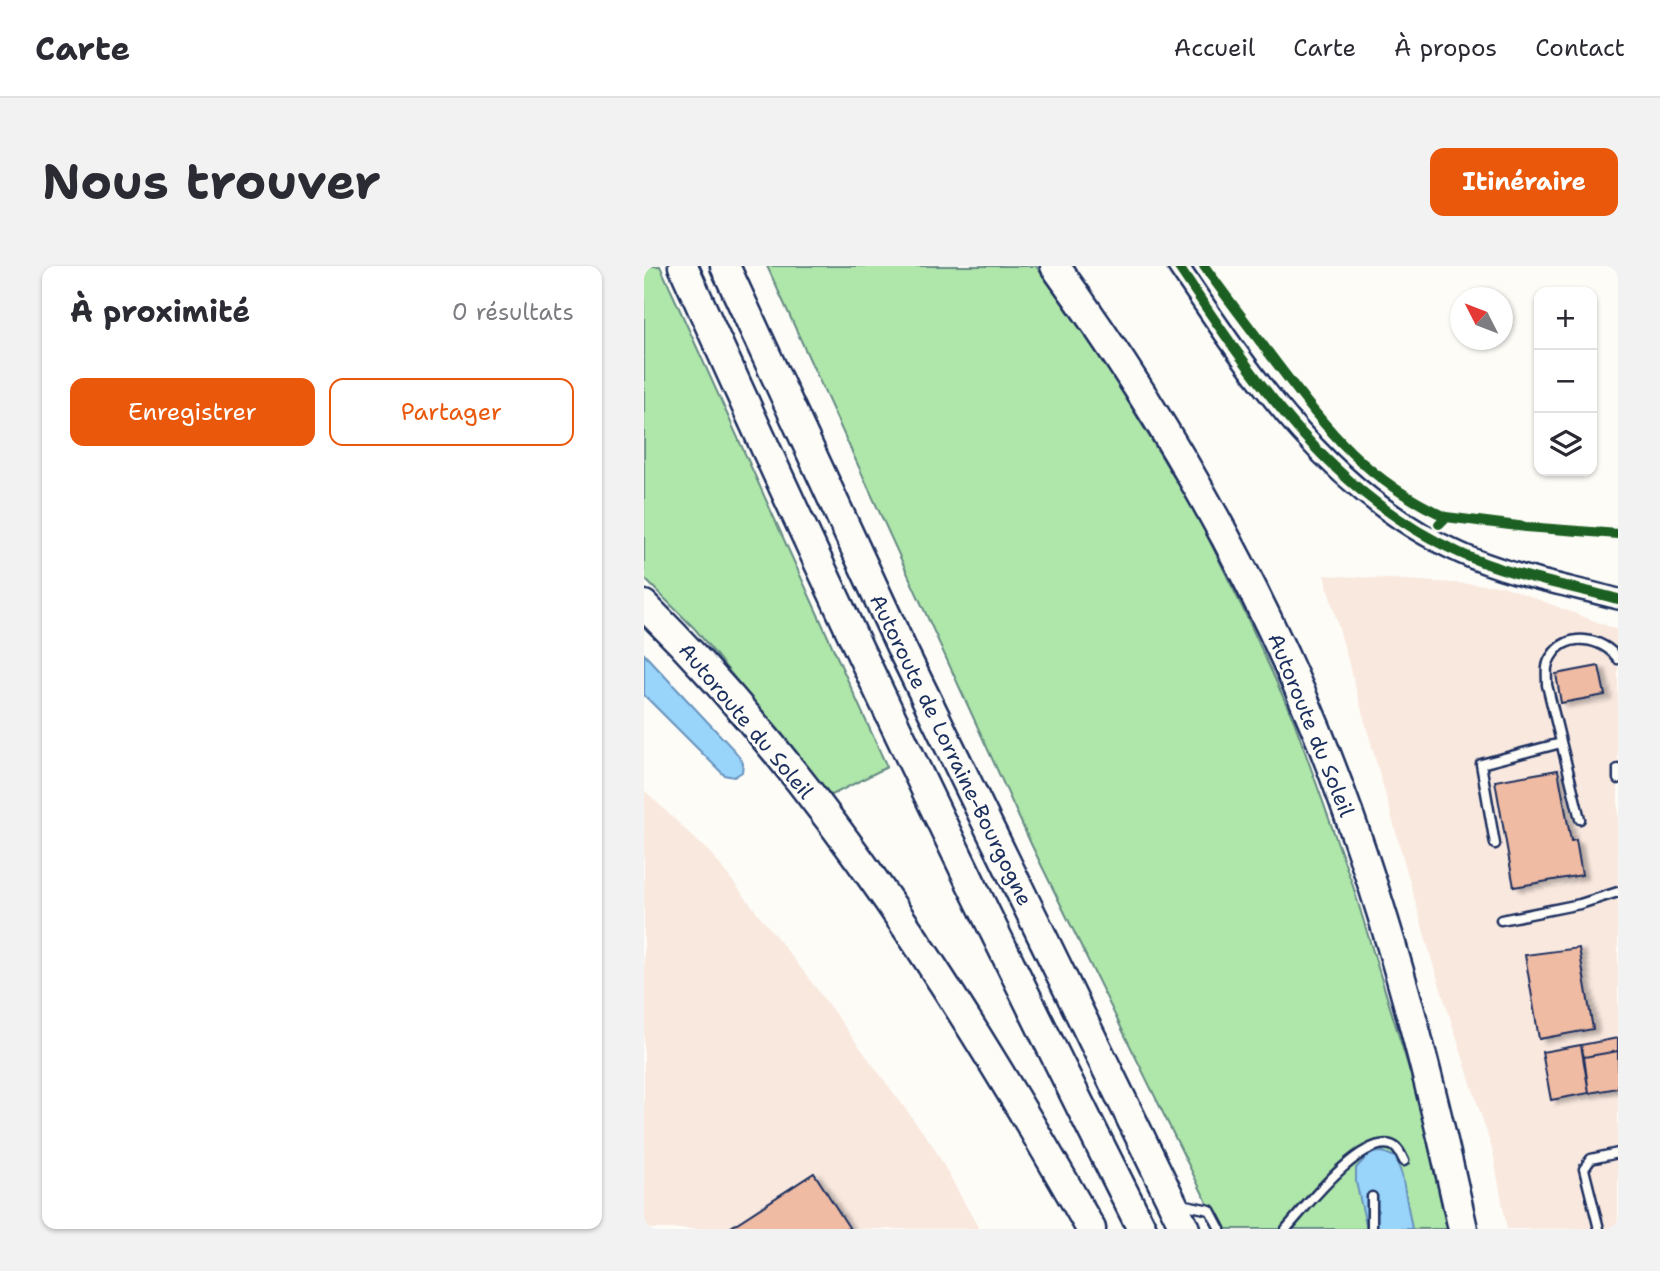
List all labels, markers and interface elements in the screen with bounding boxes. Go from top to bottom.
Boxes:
text: Carte [35,26,130,71]
text: Accueil [1174,32,1255,64]
text: Carte [1293,32,1356,64]
text: À propos [1394,32,1497,64]
text: Contact [1535,32,1625,64]
button: Itinéraire [1430,148,1618,216]
text: Nous trouver [42,149,381,215]
north arrow [1450,287,1513,350]
map controls [1534,287,1597,476]
button: + [1534,287,1597,350]
text: À proximité [70,291,250,332]
text: 0 résultats [452,297,574,327]
button: − [1534,350,1597,413]
button: Enregistrer [70,378,315,446]
button: Partager [329,378,574,446]
button: layers [1534,413,1597,476]
street label: Autoroute de Lorraine-Bourgogne [863,590,1039,910]
street label: Autoroute du Soleil [1261,629,1361,822]
street label: Autoroute du Soleil [672,637,820,805]

